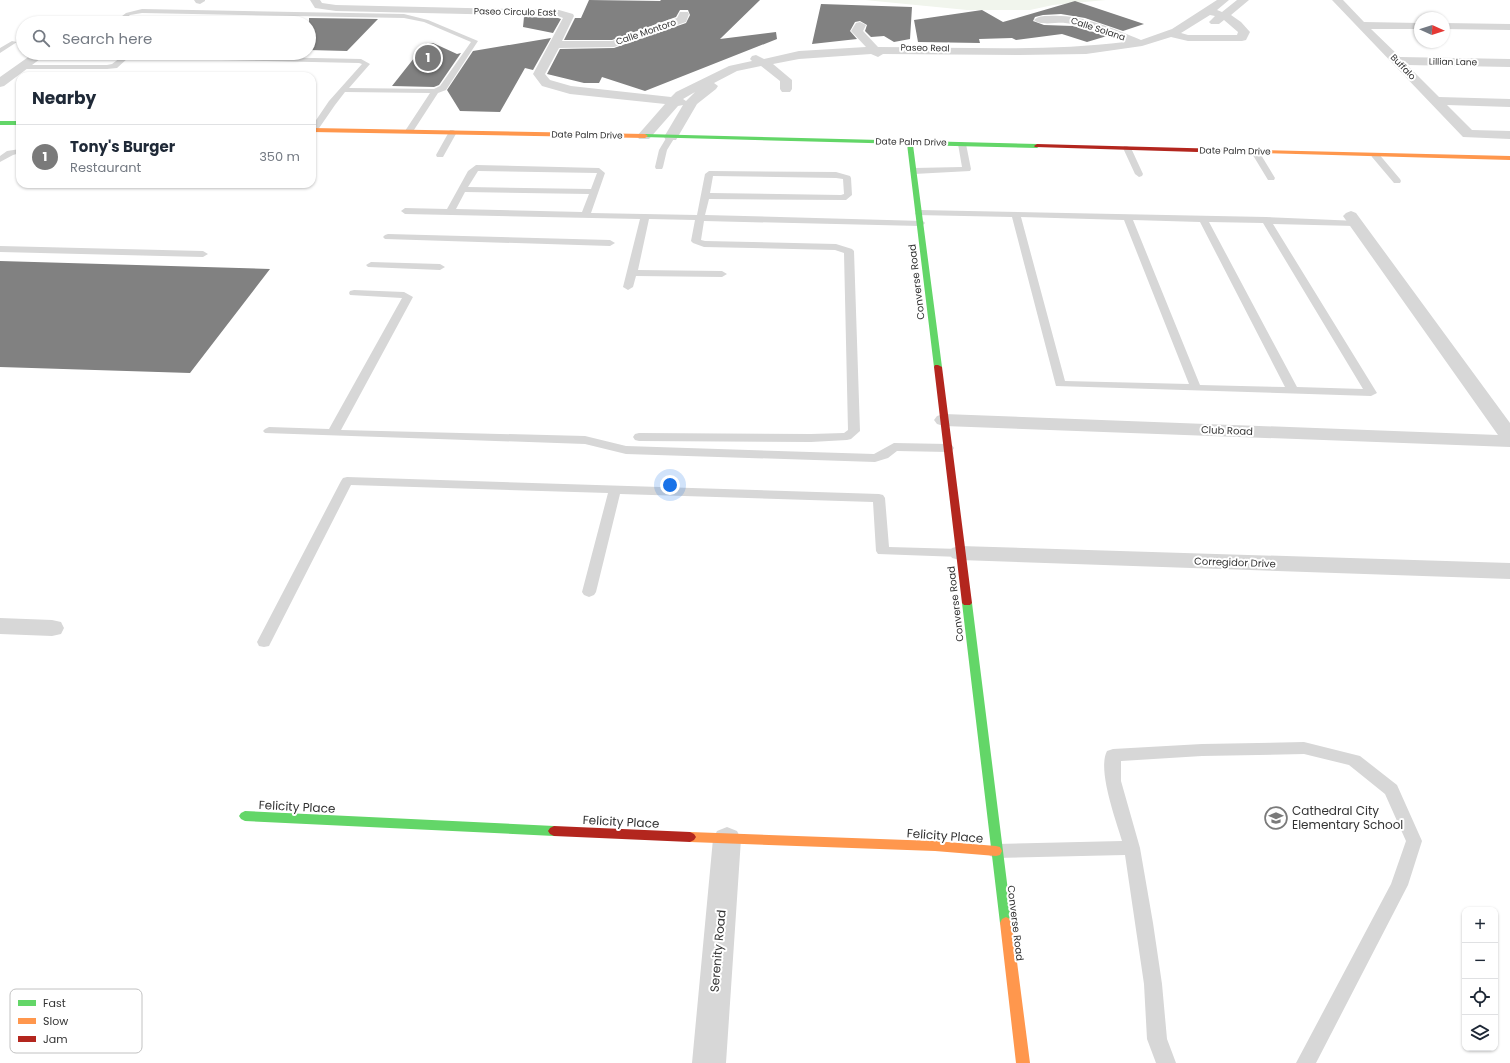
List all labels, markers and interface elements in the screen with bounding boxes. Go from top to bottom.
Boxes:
street label: Paseo Circulo East [474,5,556,19]
north arrow [1414,12,1450,48]
street label: Calle Solana [1069,15,1127,43]
search box [16,16,316,60]
street label: Calle Montoro [614,16,678,48]
icon: search [30,27,52,49]
text: Search here [62,28,152,49]
street label: Paseo Real [900,42,950,54]
pin: 1 [415,43,441,73]
street label: Buffalo [1388,52,1418,83]
street label: Lillian Lane [1429,56,1478,68]
text: Nearby [32,86,96,110]
street label: Date Palm Drive [551,128,623,142]
street label: Date Palm Drive [875,135,947,149]
text: Tony's Burger [70,136,175,157]
street label: Date Palm Drive [1199,144,1271,158]
text: 1 [43,147,47,166]
text: 350 m [259,147,300,166]
text: Restaurant [70,158,141,177]
street label: Converse Road [904,243,929,321]
street label: Club Road [1201,422,1253,439]
your location [660,475,680,495]
street label: Corregidor Drive [1194,554,1276,571]
street label: Converse Road [943,565,968,643]
street label: Felicity Place [258,796,336,817]
place label: Cathedral City Elementary School [1292,802,1403,833]
school or university icon: Cathedral City Elementary School [1263,805,1289,831]
street label: Felicity Place [582,811,660,832]
street label: Felicity Place [906,824,984,847]
street label: Converse Road [1003,884,1028,962]
map controls [1462,907,1498,1051]
button: + [1462,907,1498,943]
street label: Serenity Road [705,909,730,993]
button: − [1462,943,1498,979]
button: locate [1462,979,1498,1015]
legend [10,989,142,1053]
text: Fast [43,995,66,1011]
text: Slow [43,1013,68,1029]
button: layers [1462,1015,1498,1051]
text: Jam [43,1031,68,1047]

